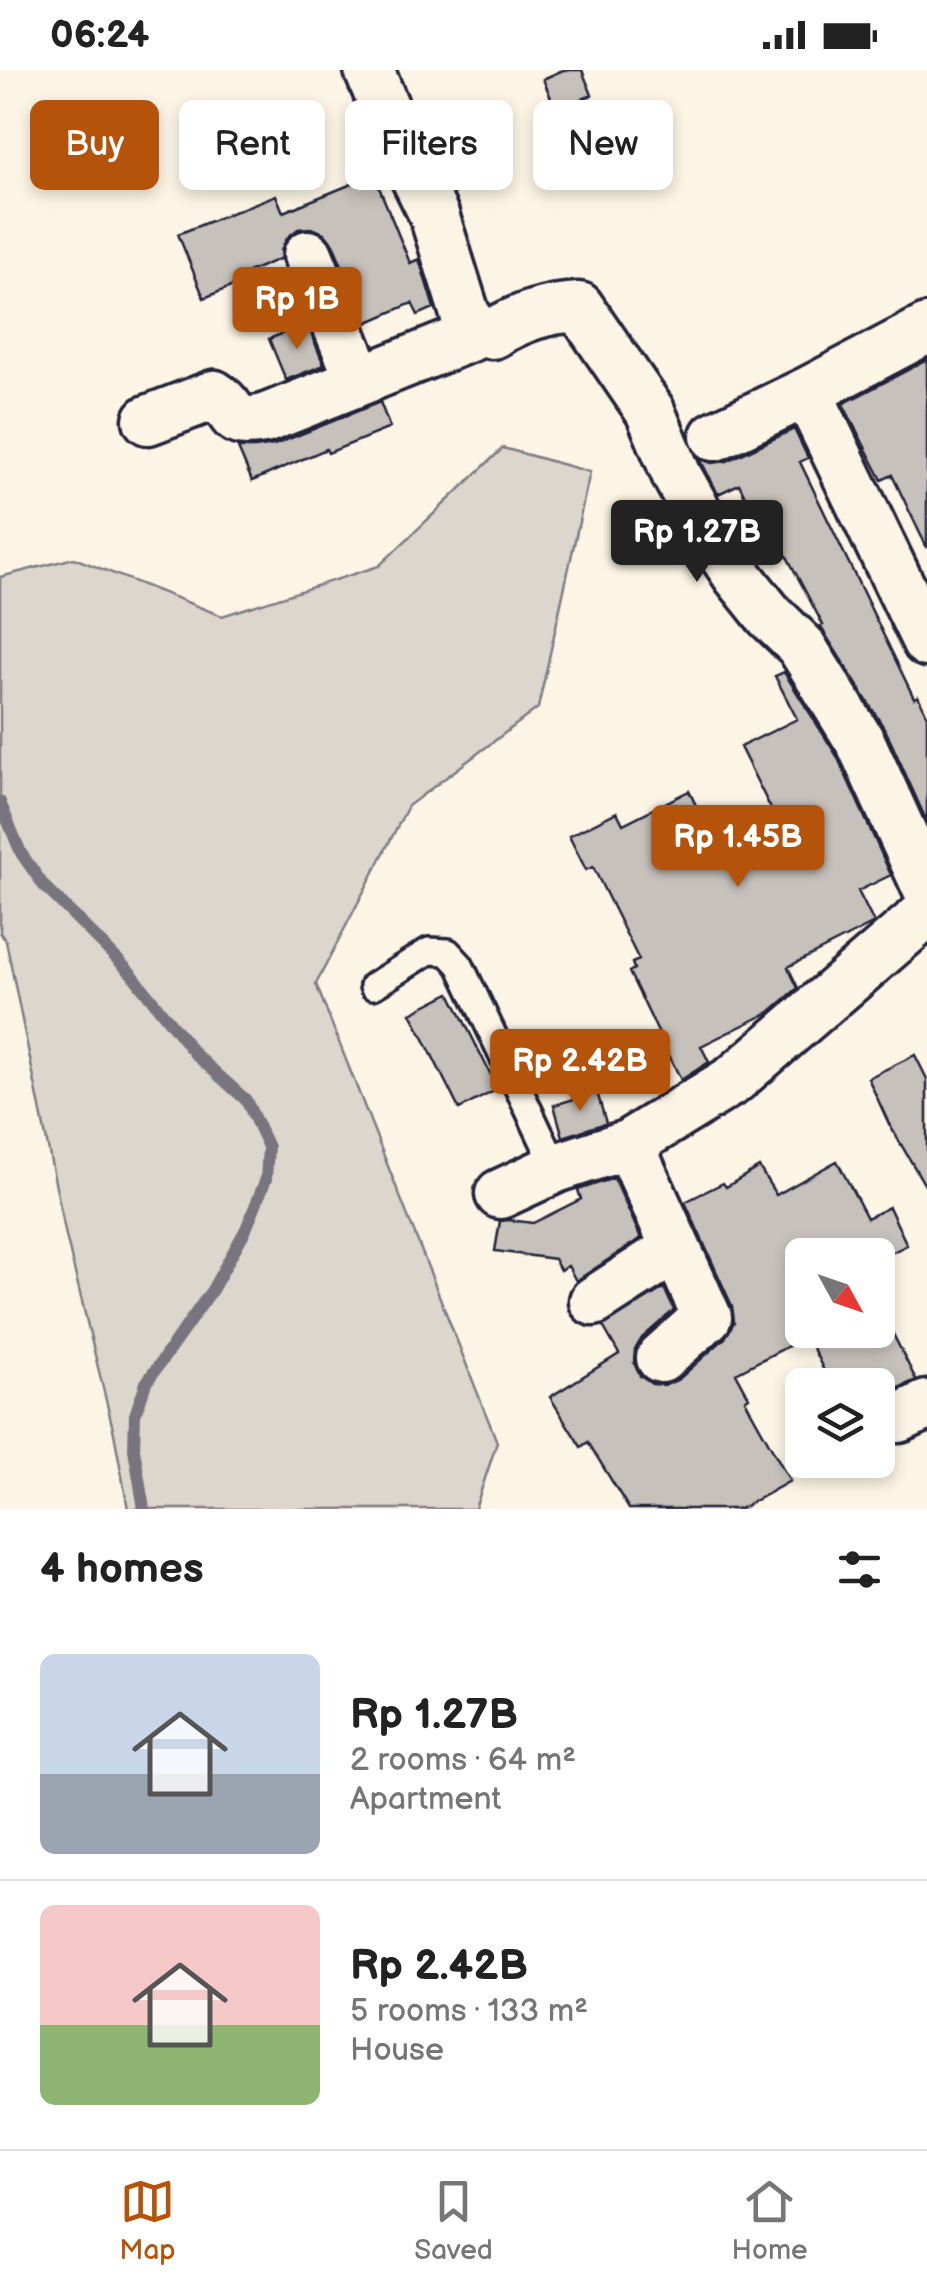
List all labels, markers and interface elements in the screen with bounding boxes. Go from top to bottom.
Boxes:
text: 06:24 [50,13,149,58]
chip: Buy [30,100,159,190]
chip: Rent [179,100,325,190]
chip: Filters [345,100,513,190]
chip: New [533,100,673,190]
pin: Rp 1B [227,267,367,352]
text: Rp 1B [255,280,339,319]
pin: Rp 1.27B [594,500,800,585]
text: Rp 1.27B [633,513,761,552]
pin: Rp 1.45B [635,805,841,890]
text: Rp 1.45B [673,818,803,857]
pin: Rp 2.42B [477,1029,683,1114]
text: Rp 2.42B [512,1042,648,1081]
north arrow [785,1238,895,1348]
map controls [785,1238,895,1478]
button: layers [785,1368,895,1478]
icon: filters [832,1542,887,1597]
text: 4 homes [40,1544,204,1595]
text: Rp 1.27B [350,1690,518,1741]
icon: home [120,1694,240,1814]
text: 2 rooms · 64 m² [350,1741,576,1780]
text: Apartment [350,1780,501,1819]
text: Rp 2.42B [350,1941,528,1992]
icon: home [120,1945,240,2065]
text: 5 rooms · 133 m² [350,1992,588,2031]
text: House [350,2031,444,2070]
tab: Map [119,2174,176,2267]
tab: Saved [414,2174,493,2267]
tab: Home [732,2174,808,2267]

